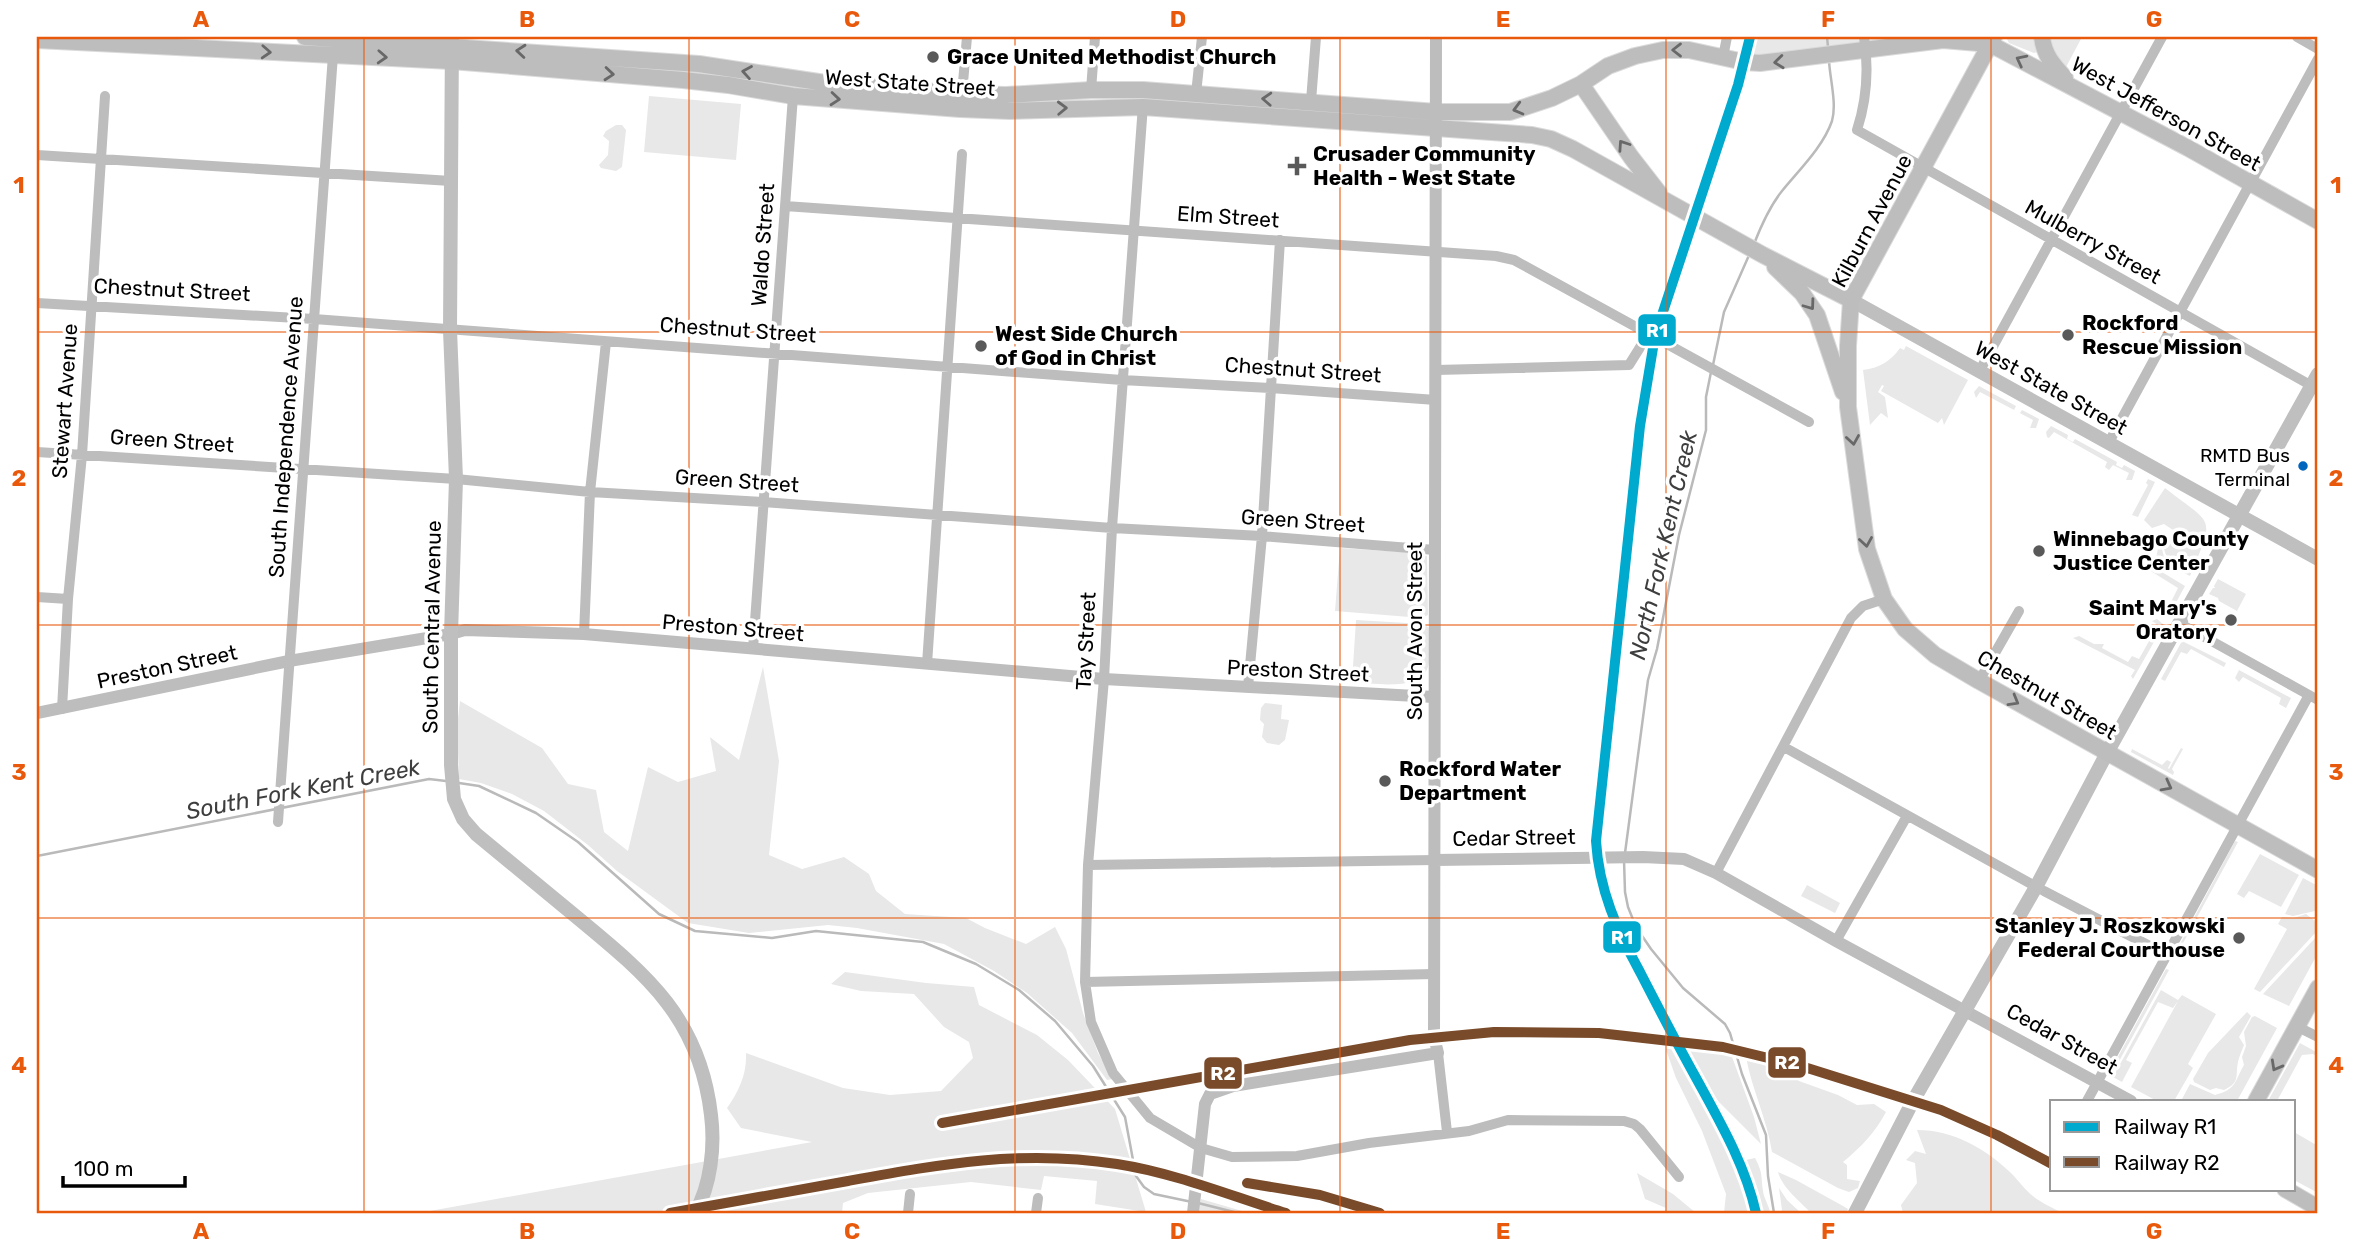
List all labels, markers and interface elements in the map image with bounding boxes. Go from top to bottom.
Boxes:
text: A [193,5,210,33]
text: B [519,5,535,33]
text: C [844,5,860,33]
text: D [1170,5,1186,33]
text: E [1496,5,1510,33]
text: F [1821,5,1835,33]
text: G [2146,5,2162,33]
one-way arrow [1672,42,1682,58]
one-way arrow [261,44,272,59]
one-way arrow [515,44,526,59]
place label: Grace United Methodist Church [947,44,1277,69]
marker: Grace United Methodist Church [925,49,941,65]
one-way arrow [377,50,388,65]
street label: West Jefferson Street [2067,51,2265,176]
one-way arrow [1773,54,1785,69]
one-way arrow [2016,55,2028,69]
street label: West State Street [824,64,996,101]
one-way arrow [741,65,753,80]
one-way arrow [604,66,615,81]
one-way arrow [830,91,841,106]
one-way arrow [1261,91,1272,106]
one-way arrow [1057,101,1068,116]
one-way arrow [1512,101,1524,115]
one-way arrow [1619,140,1632,153]
place label: Crusader Community Health - West State [1313,141,1536,190]
street label: Kilburn Avenue [1826,150,1917,291]
marker: Crusader Community Health - West State [1287,156,1307,176]
text: 1 [13,171,25,199]
text: 1 [2330,171,2342,199]
street label: Waldo Street [746,183,779,307]
street label: Mulberry Street [2021,194,2166,289]
street label: Elm Street [1176,200,1280,233]
street label: Chestnut Street [93,273,251,306]
street label: South Independence Avenue [263,295,308,579]
one-way arrow [1802,297,1814,310]
place label: Rockford Rescue Mission [2082,310,2242,359]
street label: Chestnut Street [659,312,817,347]
line badge: R1 [1637,313,1677,347]
text: R1 [1646,319,1668,342]
place label: West Side Church of God in Christ [995,321,1178,370]
street label: Stewart Avenue [47,323,82,479]
marker: Rockford Rescue Mission [2060,327,2076,343]
street label: West State Street [1970,335,2132,440]
marker: West Side Church of God in Christ [973,338,989,354]
street label: Chestnut Street [1224,352,1382,387]
street label: Green Street [109,424,235,457]
water label: North Fork Kent Creek [1623,427,1703,662]
one-way arrow [1845,434,1860,446]
place label: RMTD Bus Terminal [2200,444,2290,491]
marker: RMTD Bus Terminal [2296,459,2310,473]
text: 2 [12,464,26,492]
street label: Green Street [674,464,800,497]
text: 2 [2329,464,2343,492]
street label: Green Street [1240,504,1366,537]
street label: South Central Avenue [417,520,446,734]
place label: Winnebago County Justice Center [2053,526,2249,575]
one-way arrow [1859,536,1874,548]
street label: South Avon Street [1402,542,1427,720]
marker: Winnebago County Justice Center [2031,543,2047,559]
street label: Tay Street [1070,591,1101,691]
place label: Saint Mary's Oratory [2089,595,2217,644]
street label: Preston Street [661,609,805,646]
marker: Saint Mary's Oratory [2223,612,2239,628]
street label: Preston Street [95,639,239,694]
street label: Chestnut Street [1973,645,2121,745]
street label: Preston Street [1226,654,1370,687]
one-way arrow [2006,693,2019,706]
water label: South Fork Kent Creek [184,752,423,825]
place label: Rockford Water Department [1399,756,1561,805]
text: 3 [11,758,27,786]
text: 3 [2328,758,2344,786]
marker: Rockford Water Department [1377,773,1393,789]
one-way arrow [2159,778,2172,791]
street label: Cedar Street [1452,824,1576,851]
place label: Stanley J. Roszkowski Federal Courthouse [1995,913,2225,962]
line badge: R1 [1602,920,1642,954]
text: R1 [1611,926,1633,949]
marker: Stanley J. Roszkowski Federal Courthouse [2231,930,2247,946]
street label: Cedar Street [2002,998,2122,1079]
line badge: R2 [1767,1046,1807,1079]
text: 4 [11,1051,27,1079]
text: R2 [1774,1051,1800,1074]
text: 4 [2328,1051,2344,1079]
line badge: R2 [1203,1056,1243,1090]
one-way arrow [2271,1059,2284,1071]
text: R2 [1210,1062,1236,1085]
legend [2050,1100,2296,1190]
text: Railway R1 [2114,1114,2216,1139]
scale bar [63,1145,186,1189]
text: Railway R2 [2114,1150,2220,1175]
text: 100 m [74,1156,133,1181]
text: A [193,1217,210,1245]
text: B [519,1217,535,1245]
text: C [844,1217,860,1245]
text: D [1170,1217,1186,1245]
text: E [1496,1217,1510,1245]
text: F [1821,1217,1835,1245]
text: G [2146,1217,2162,1245]

